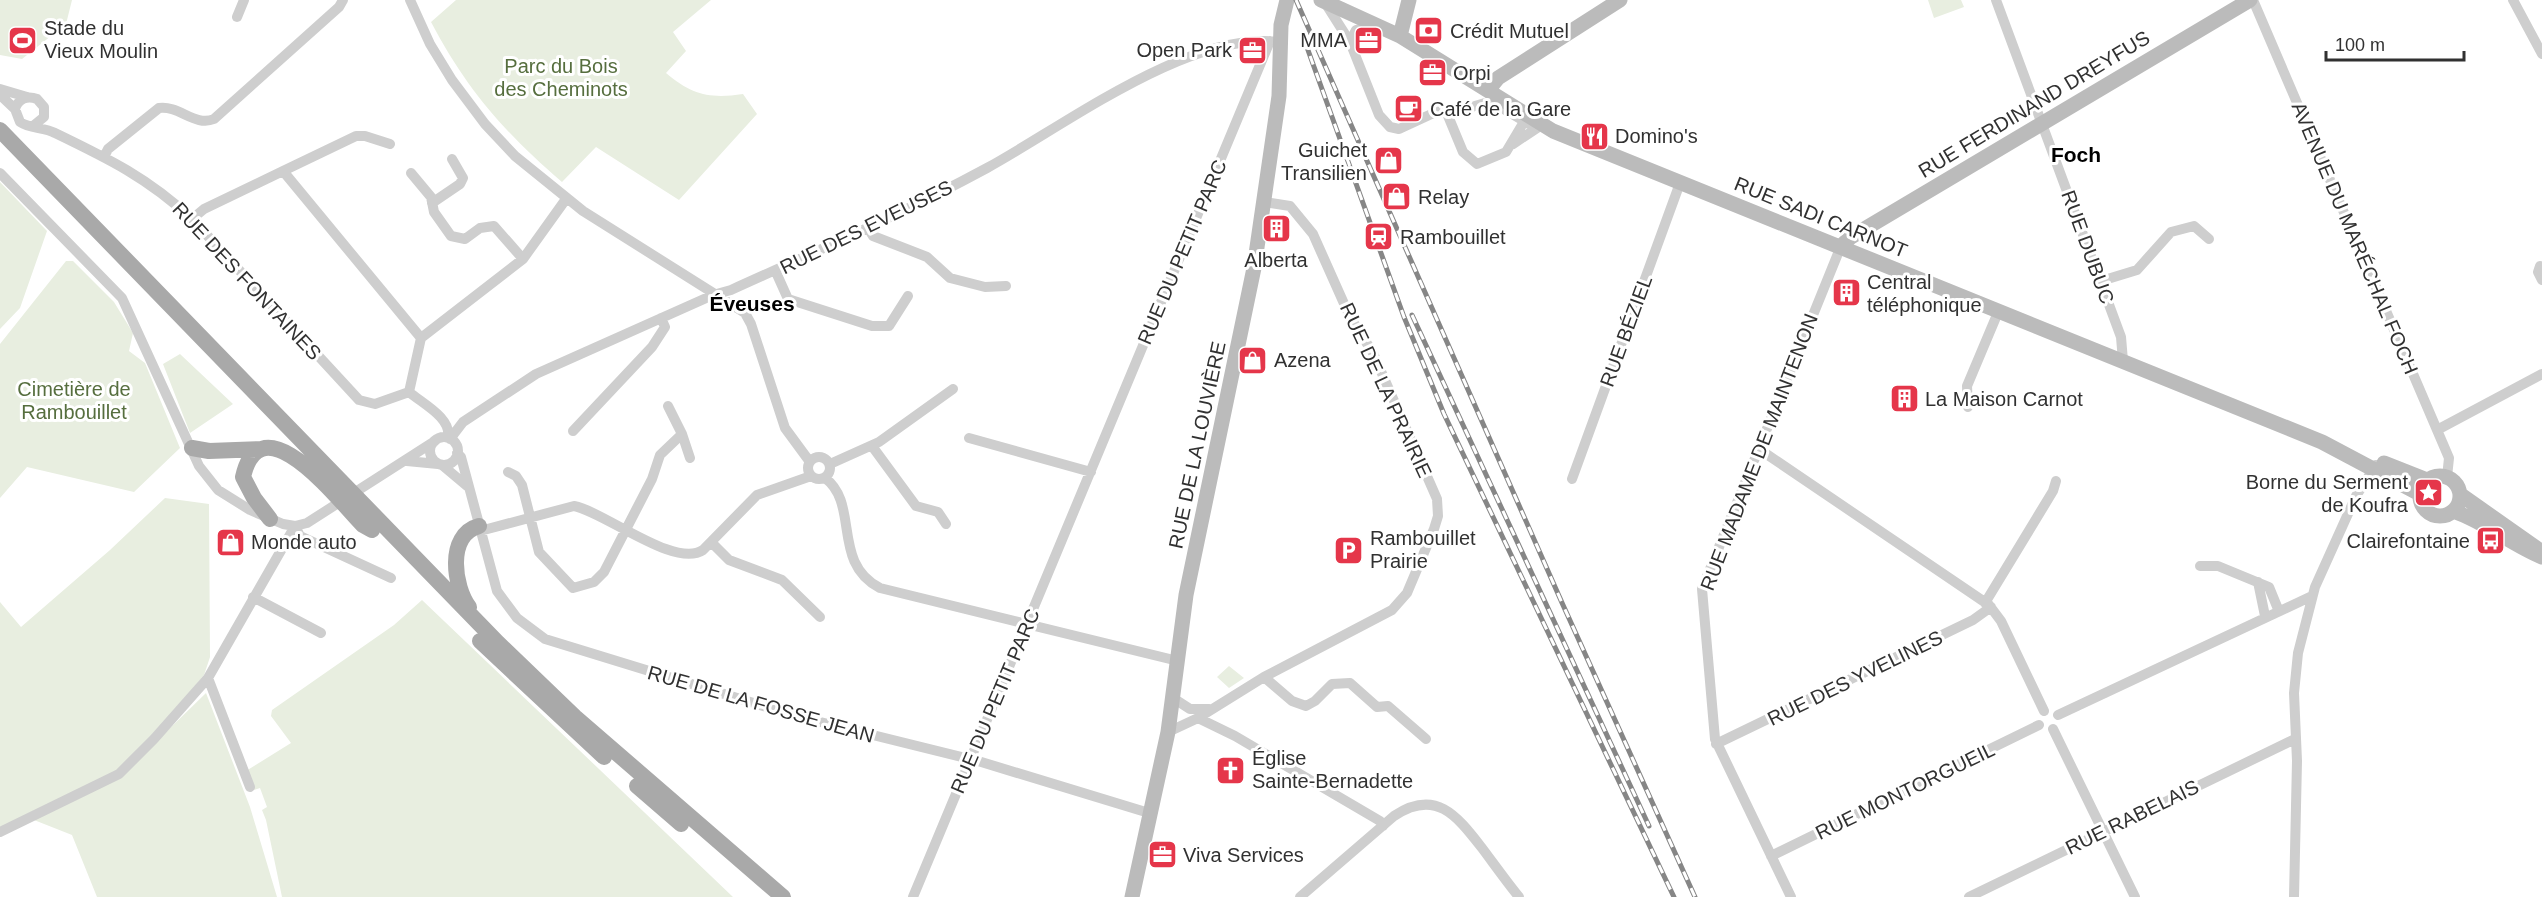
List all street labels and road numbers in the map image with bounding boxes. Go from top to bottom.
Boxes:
street label: RUE FERDINAND DREYFUS [1915,26,2153,182]
street label: AVENUE DU MARÉCHAL FOCH [2288,99,2422,377]
street label: RUE DU PETIT PARC [1133,156,1231,348]
street label: RUE SADI CARNOT [1731,172,1911,262]
street label: RUE DES EVEUSES [776,176,956,278]
street label: RUE DUBUC [2057,187,2119,307]
street label: RUE DES FONTAINES [168,198,326,364]
street label: RUE BÉZIEL [1596,272,1656,390]
street label: RUE DE LA PRAIRIE [1336,299,1436,481]
street label: RUE MADAME DE MAINTENON [1696,311,1822,593]
street label: RUE DE LA LOUVIÈRE [1164,339,1230,551]
street label: RUE DU PETIT PARC [946,605,1044,797]
street label: RUE DES YVELINES [1764,626,1946,730]
street label: RUE DE LA FOSSE JEAN [645,661,877,747]
street label: RUE MONTORGUEIL [1812,738,1998,844]
street label: RUE RABELAIS [2062,775,2202,859]

